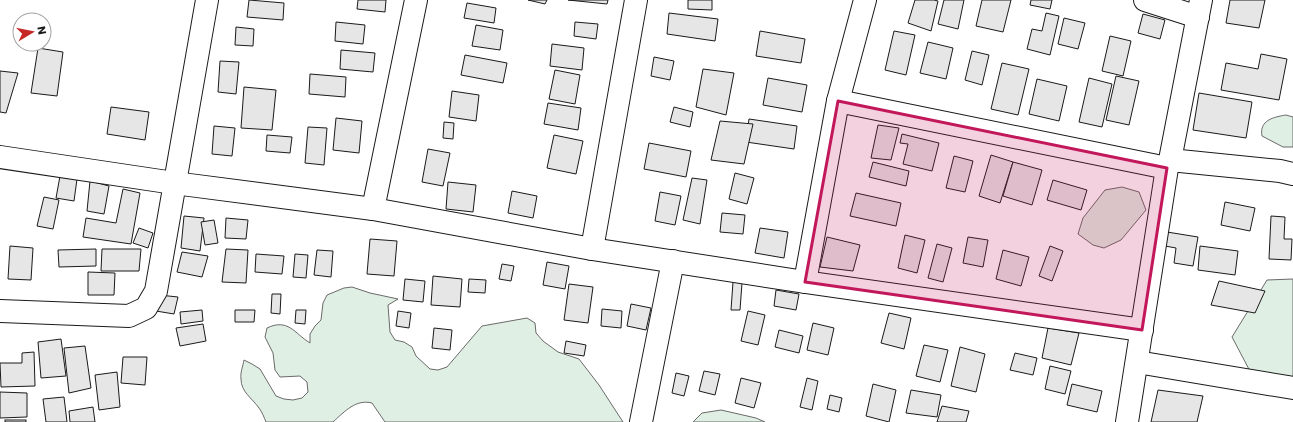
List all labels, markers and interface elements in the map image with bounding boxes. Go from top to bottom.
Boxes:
north arrow [12,12,52,52]
text: N [33,25,50,36]

